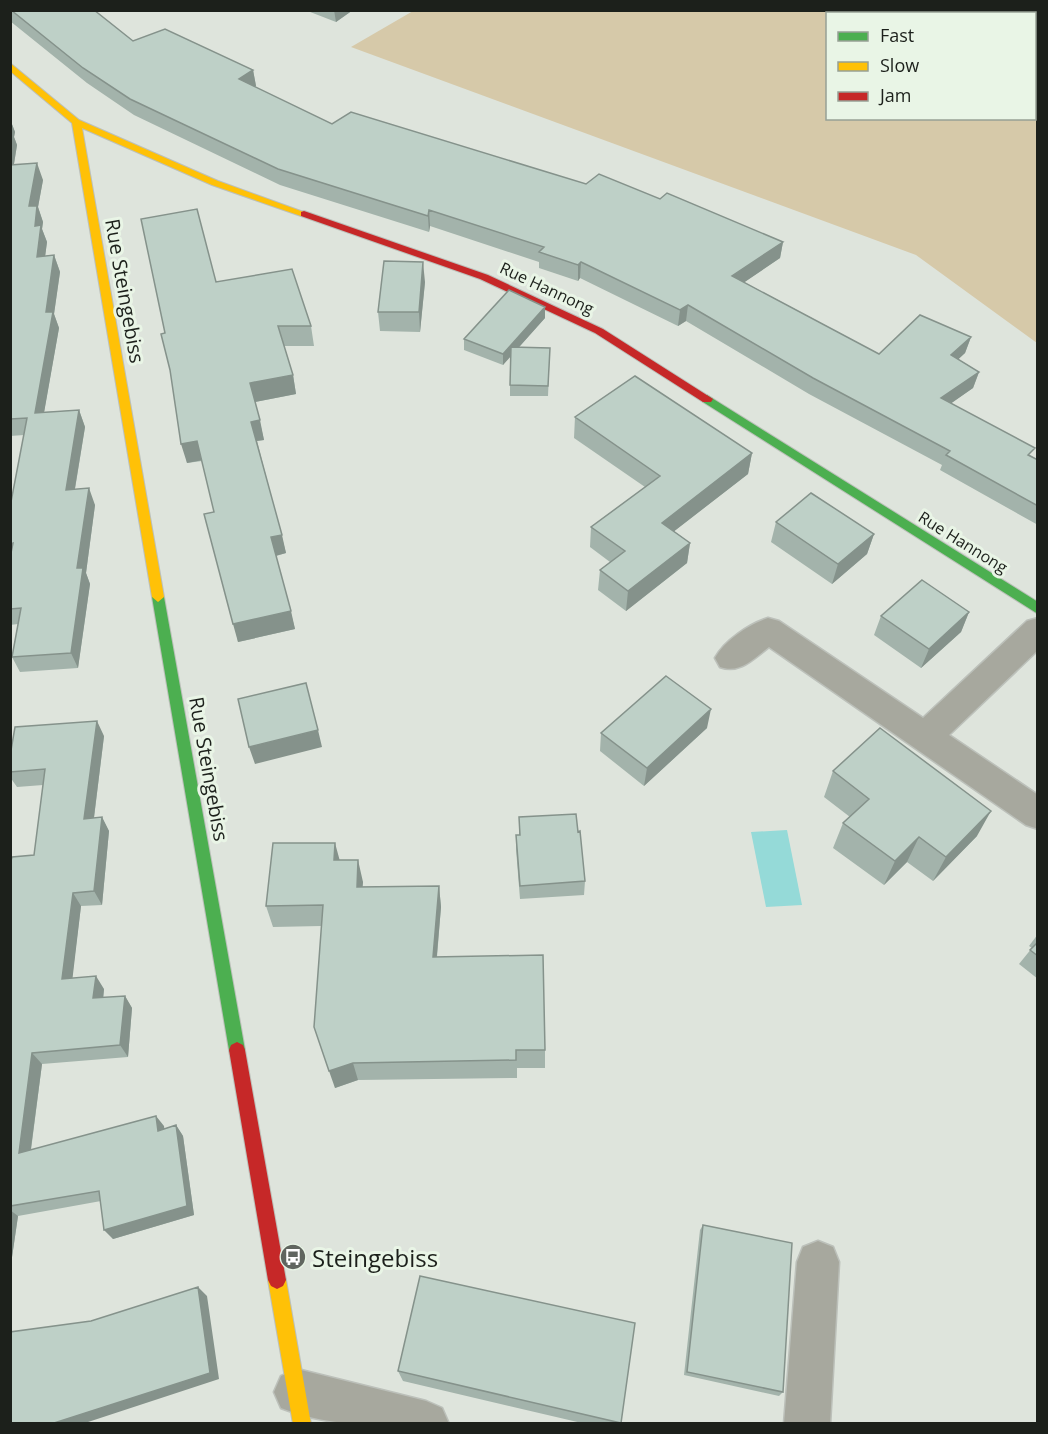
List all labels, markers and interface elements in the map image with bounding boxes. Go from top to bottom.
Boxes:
legend [826,12,1036,120]
text: Fast [880,23,914,47]
text: Slow [880,53,919,77]
text: Jam [878,83,912,107]
street label: Rue Steingebiss [99,217,151,365]
street label: Rue Hannong [496,257,598,319]
street label: Rue Hannong [914,506,1012,578]
street label: Rue Steingebiss [183,695,235,843]
place label: Steingebiss [312,1241,438,1274]
bus stop icon: Steingebiss [278,1242,308,1272]

